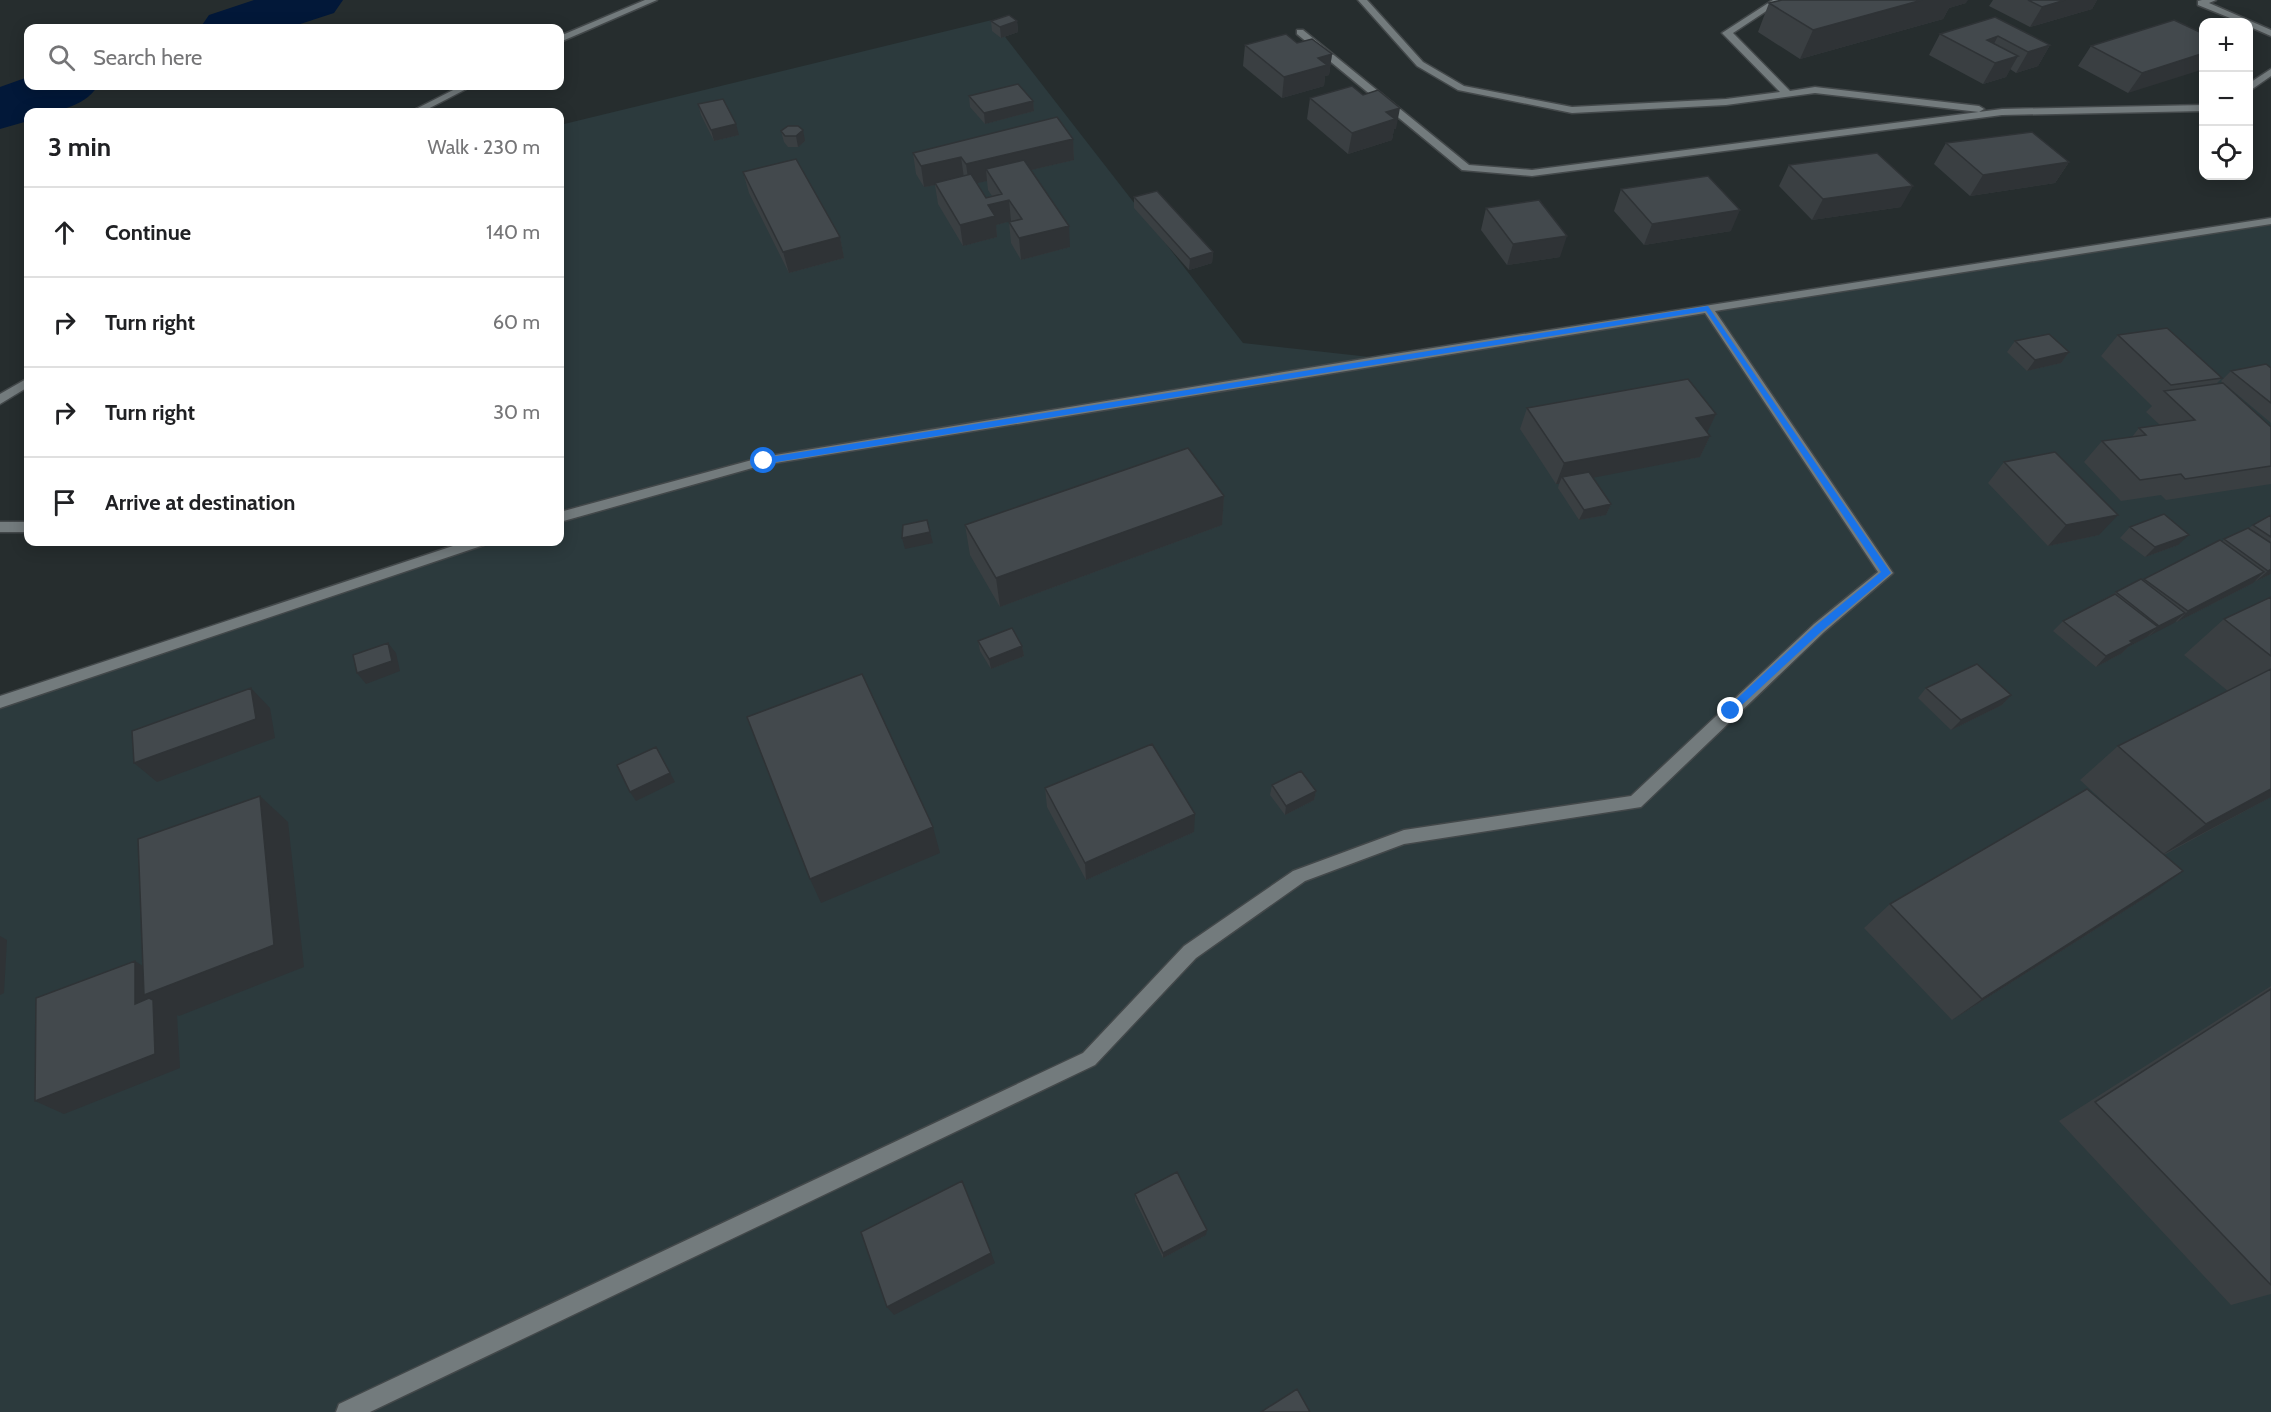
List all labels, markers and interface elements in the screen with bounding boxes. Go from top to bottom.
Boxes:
map controls [2199,18,2253,180]
button: + [2199,18,2253,72]
search box [24,24,564,90]
icon: search [45,41,78,74]
text: Search here [93,44,202,71]
button: − [2199,72,2253,126]
button: locate [2199,126,2253,180]
text: 3 min [48,131,111,163]
text: Walk · 230 m [428,135,540,159]
icon: ahead [48,216,81,249]
text: Continue [105,219,191,246]
text: 140 m [486,220,540,244]
icon: right [48,306,81,339]
text: Turn right [105,309,195,336]
text: 60 m [493,310,540,334]
icon: right [48,396,81,429]
text: Turn right [105,399,195,426]
text: 30 m [493,400,540,424]
route start [750,447,776,473]
icon: arrive [48,486,81,519]
text: Arrive at destination [105,489,295,516]
route end [1717,697,1743,723]

